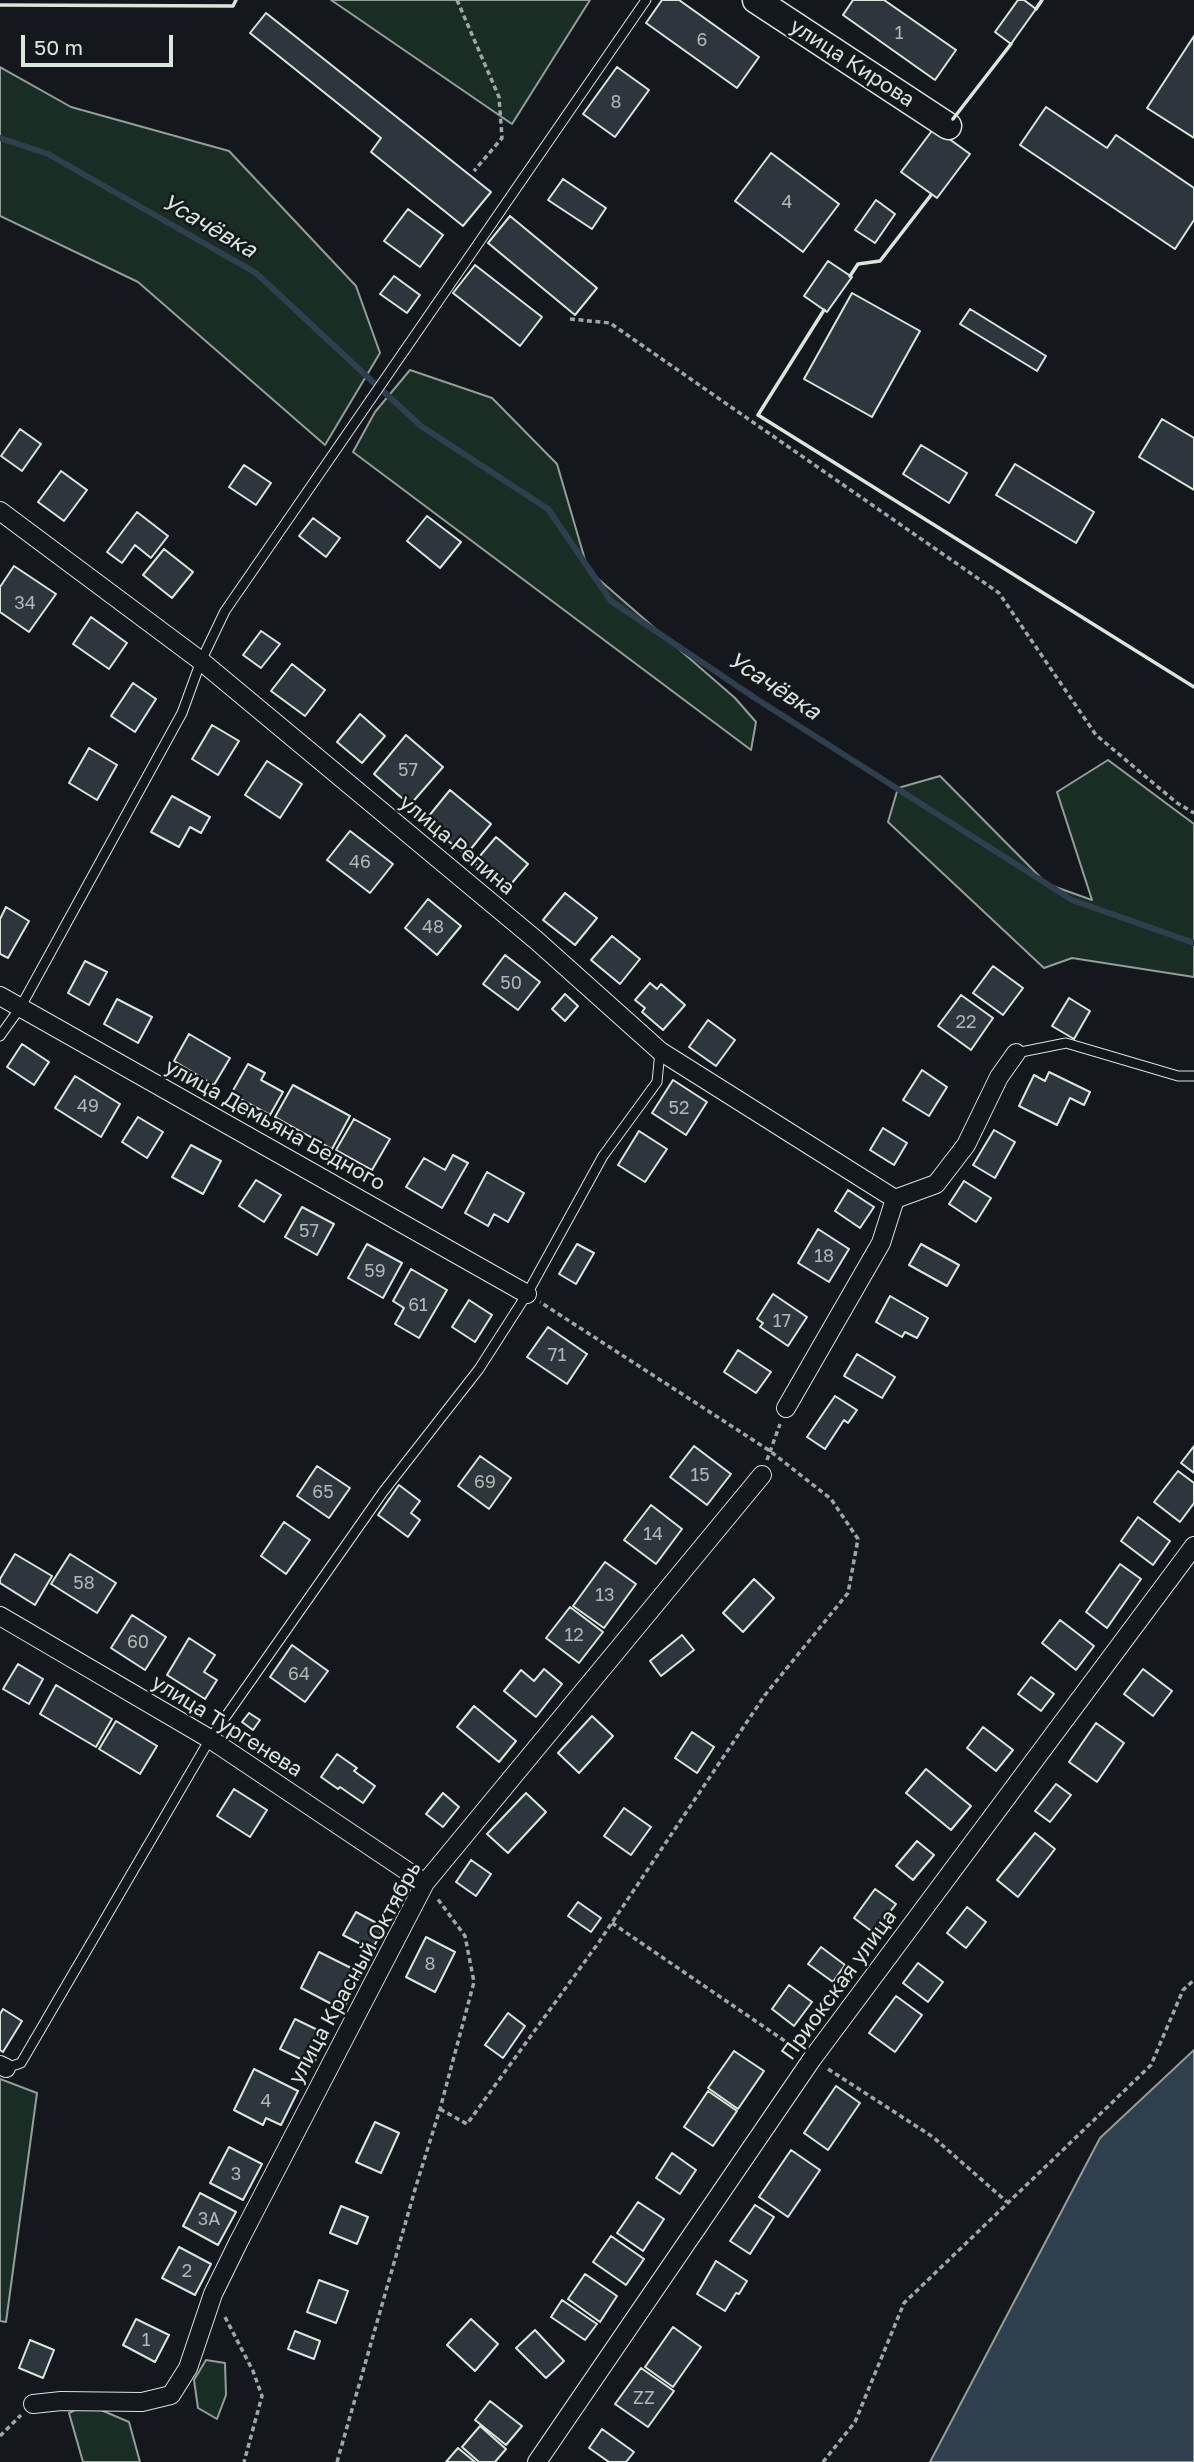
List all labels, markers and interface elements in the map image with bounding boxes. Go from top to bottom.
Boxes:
street label: улица Кирова [785,13,919,113]
scale bar [24,21,177,65]
house number: 1 [895,22,903,44]
house number: 6 [697,29,707,51]
text: 50 m [34,34,83,60]
house number: 8 [611,91,621,113]
water label: Усачёвка [157,188,261,264]
house number: 4 [782,191,792,213]
house number: 34 [14,592,36,614]
water label: Усачёвка [723,646,825,726]
house number: 57 [398,759,418,781]
street label: улица Репина [394,790,520,900]
house number: 46 [349,851,371,873]
house number: 48 [422,916,444,938]
house number: 50 [500,972,522,994]
house number: 22 [956,1011,976,1033]
street label: улица Демьяна Бедного [160,1054,390,1196]
house number: 49 [77,1095,99,1117]
house number: 52 [669,1097,689,1119]
house number: 57 [299,1220,319,1242]
house number: 18 [814,1245,834,1267]
house number: 59 [364,1260,386,1282]
house number: 61 [408,1294,428,1316]
house number: 17 [773,1310,791,1332]
house number: 71 [548,1344,566,1366]
house number: 15 [690,1464,710,1486]
house number: 69 [474,1471,496,1493]
house number: 65 [312,1481,334,1503]
house number: 14 [643,1523,663,1545]
house number: 58 [73,1572,95,1594]
house number: 13 [595,1584,615,1606]
house number: 12 [564,1624,584,1646]
house number: 60 [127,1631,149,1653]
house number: 64 [288,1663,310,1685]
street label: улица Тургенева [147,1669,307,1783]
street label: улица Красный Октябрь [283,1858,427,2088]
street label: Приокская улица [776,1905,902,2065]
house number: 8 [425,1953,435,1975]
house number: 4 [261,2090,271,2112]
house number: 3 [231,2163,241,2185]
house number: 3А [198,2208,220,2230]
house number: 2 [182,2260,192,2282]
house number: 1 [142,2329,150,2351]
house number: ZZ [633,2387,655,2409]

